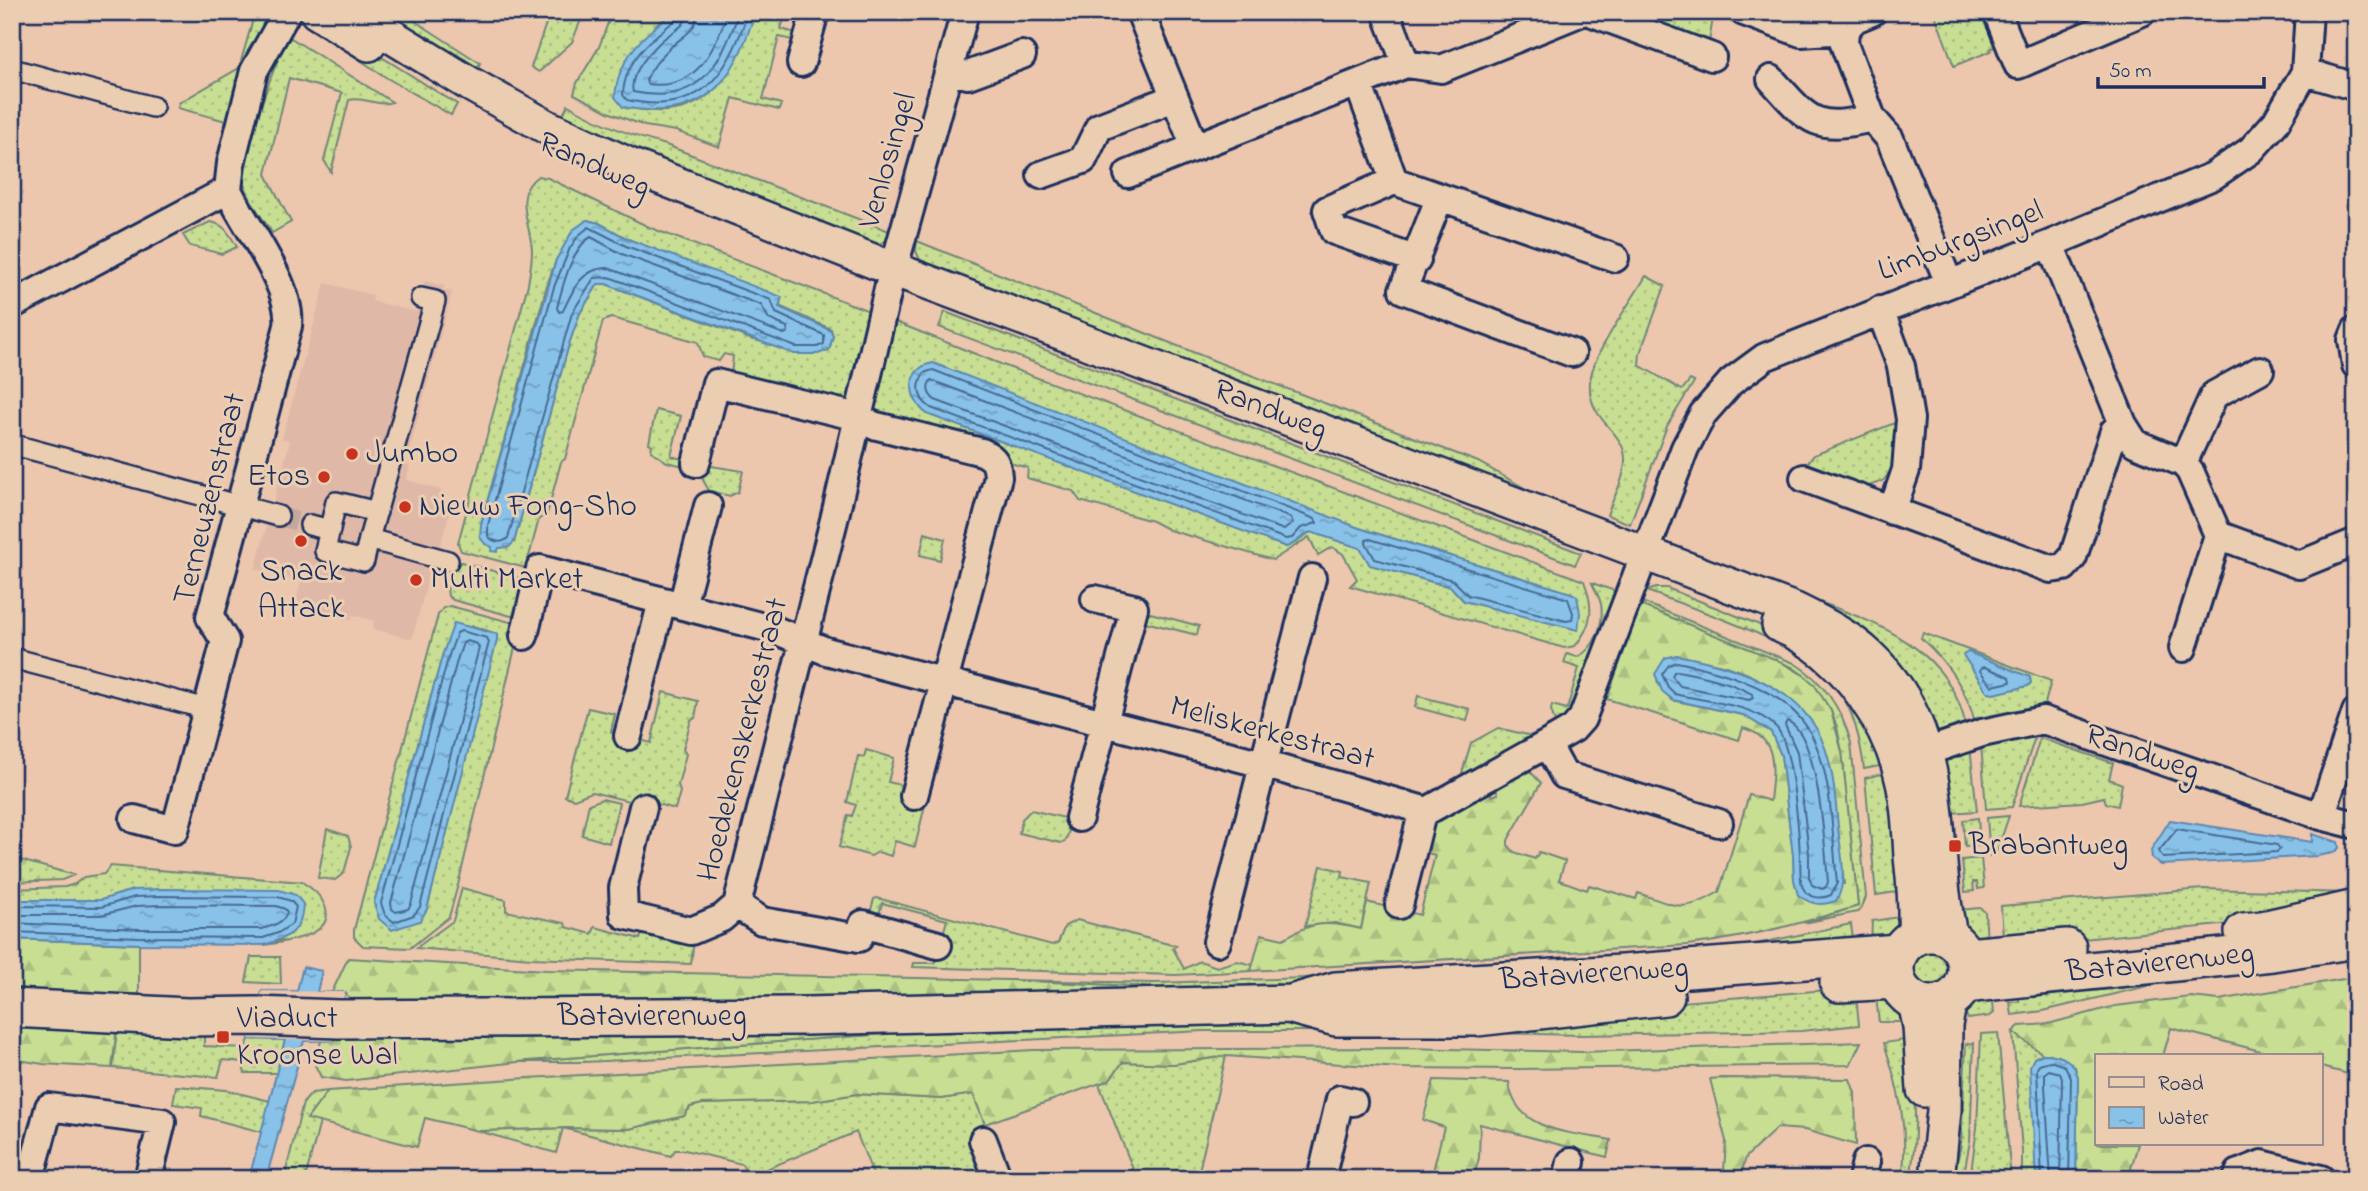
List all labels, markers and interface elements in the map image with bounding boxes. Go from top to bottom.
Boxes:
scale bar [2098,46,2265,90]
text: 50 m [2109,57,2152,87]
street label: Venlosingel [847,88,931,235]
street label: Randweg [530,120,658,212]
street label: Limburgsingel [1871,189,2051,295]
street label: Randweg [1206,368,1334,454]
street label: Terneuzenstraat [162,388,260,610]
place label: Jumbo [366,431,458,478]
marker: Jumbo [344,446,360,462]
place label: Etos [247,454,310,501]
marker: Etos [316,469,332,485]
place label: Nieuw Fong-Sho [419,484,637,531]
marker: Nieuw Fong-Sho [397,499,413,515]
marker: Snack Attack [293,533,309,549]
place label: Snack Attack [258,549,345,633]
place label: Multi Market [430,557,583,604]
marker: Multi Market [408,572,424,588]
street label: Hoedekenskerkestraat [686,593,802,887]
street label: Meliskerkestraat [1164,684,1380,784]
street label: Randweg [2078,712,2206,796]
place label: Brabantweg [1968,823,2128,870]
marker: Brabantweg [1947,838,1963,854]
street label: Batavierenweg [2063,931,2256,997]
street label: Batavierenweg [1497,945,1690,1005]
street label: Batavierenweg [556,994,747,1041]
place label: Viaduct Kroonse Wal [236,996,398,1080]
marker: Viaduct Kroonse Wal [215,1029,231,1045]
legend [2095,1054,2322,1146]
text: Road [2158,1070,2204,1100]
text: Water [2158,1104,2209,1134]

